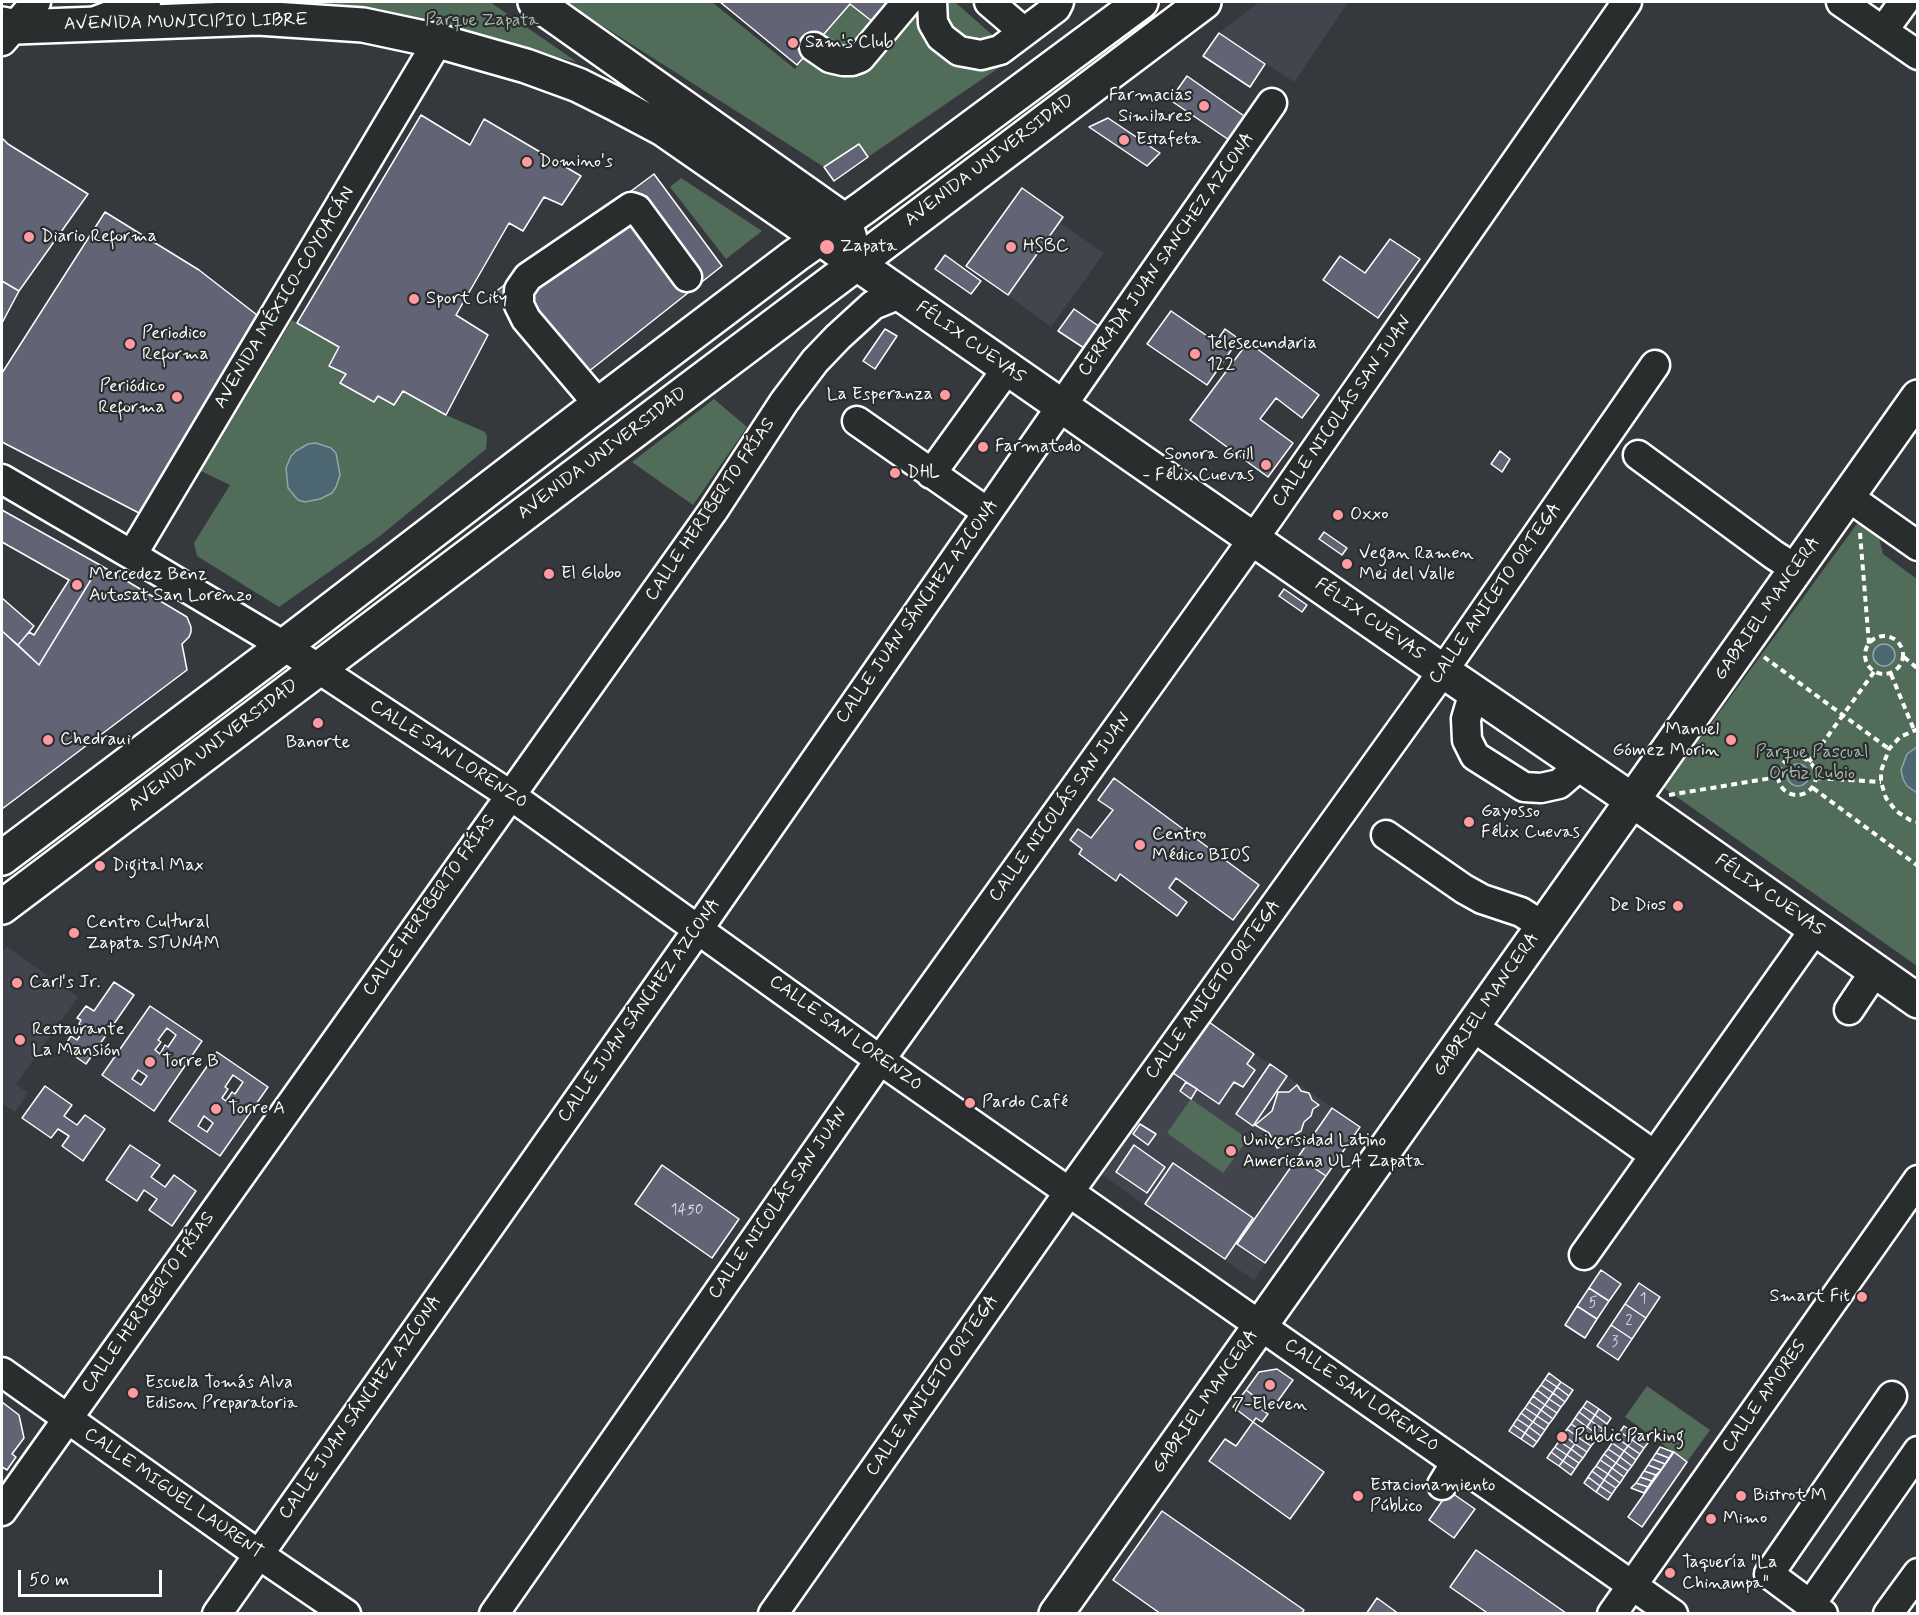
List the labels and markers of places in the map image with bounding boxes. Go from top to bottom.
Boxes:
place label: Sam's Club [805,32,893,54]
marker: Sam's Club [786,36,800,50]
place label: Farmacias Similares [1109,85,1192,128]
marker: Farmacias Similares [1197,99,1211,113]
place label: Estafeta [1136,129,1201,151]
marker: Estafeta [1117,133,1131,147]
place label: Domino's [539,151,613,173]
marker: Domino's [520,155,534,169]
place label: Diario Reforma [41,226,157,248]
marker: Diario Reforma [22,230,36,244]
place label: Zapata [840,236,897,258]
place label: HSBC [1023,236,1069,258]
marker: Zapata [818,238,836,256]
marker: HSBC [1004,240,1018,254]
place label: Sport City [426,288,507,310]
marker: Sport City [407,292,421,306]
place label: Periodico Reforma [142,323,209,366]
place label: Telesecundaria 122 [1207,333,1317,376]
marker: Periodico Reforma [123,337,137,351]
marker: Telesecundaria 122 [1188,347,1202,361]
place label: Periódico Reforma [98,376,165,418]
place label: La Esperanza [827,384,933,406]
marker: La Esperanza [938,388,952,402]
marker: Periódico Reforma [170,390,184,404]
place label: Farmatodo [995,436,1082,458]
marker: Farmatodo [976,440,990,454]
place label: Sonora Grill - Félix Cuevas [1142,444,1254,486]
marker: Sonora Grill - Félix Cuevas [1259,458,1273,472]
place label: DHL [907,462,940,484]
marker: DHL [888,466,902,480]
place label: Oxxo [1350,504,1388,526]
marker: Oxxo [1331,508,1345,522]
place label: Vegan Ramen Mei del Valle [1359,543,1474,586]
marker: Vegan Ramen Mei del Valle [1340,557,1354,571]
place label: El Globo [561,563,621,585]
place label: Mercedez Benz Autosat San Lorenzo [89,564,252,606]
marker: El Globo [542,567,556,581]
marker: Mercedez Benz Autosat San Lorenzo [70,578,84,592]
marker: Banorte [311,716,325,730]
place label: Manuel Gómez Morin [1612,719,1719,762]
place label: Chedraui [60,729,131,751]
place label: Banorte [286,732,350,754]
marker: Chedraui [41,733,55,747]
marker: Manuel Gómez Morin [1724,733,1738,747]
place label: Gayosso Félix Cuevas [1481,801,1580,844]
marker: Gayosso Félix Cuevas [1462,815,1476,829]
place label: Centro Médico BIOS [1152,824,1250,866]
marker: Centro Médico BIOS [1133,838,1147,852]
place label: Digital Max [112,855,204,877]
marker: Digital Max [93,859,107,873]
place label: De Dios [1609,895,1666,917]
marker: De Dios [1671,899,1685,913]
place label: Centro Cultural Zapata STUNAM [86,912,220,954]
marker: Centro Cultural Zapata STUNAM [67,926,81,940]
place label: Carl's Jr. [29,972,100,994]
marker: Carl's Jr. [10,976,24,990]
place label: Restaurante La Mansión [32,1019,125,1062]
marker: Restaurante La Mansión [13,1033,27,1047]
place label: Torre B [162,1051,219,1073]
marker: Torre B [143,1055,157,1069]
place label: Pardo Café [982,1092,1068,1114]
marker: Pardo Café [963,1096,977,1110]
place label: Torre A [228,1098,285,1120]
marker: Torre A [209,1102,223,1116]
place label: Universidad Latino Americana ULA Zapata [1243,1130,1424,1172]
marker: Universidad Latino Americana ULA Zapata [1224,1144,1238,1158]
place label: Smart Fit [1770,1286,1850,1308]
marker: Smart Fit [1855,1290,1869,1304]
place label: Escuela Tomás Alva Edison Preparatoria [145,1372,297,1414]
marker: 7-Eleven [1263,1378,1277,1392]
marker: Escuela Tomás Alva Edison Preparatoria [126,1386,140,1400]
place label: 7-Eleven [1233,1394,1307,1416]
place label: Public Parking [1574,1426,1684,1448]
marker: Public Parking [1555,1430,1569,1444]
place label: Estacionamiento Público [1370,1475,1495,1518]
place label: Bistrot M [1753,1485,1826,1507]
marker: Estacionamiento Público [1351,1489,1365,1503]
marker: Bistrot M [1734,1489,1748,1503]
place label: Mimo [1723,1508,1767,1530]
marker: Mimo [1704,1512,1718,1526]
place label: Taquería "La Chinampa" [1682,1552,1777,1594]
marker: Taquería "La Chinampa" [1663,1566,1677,1580]

